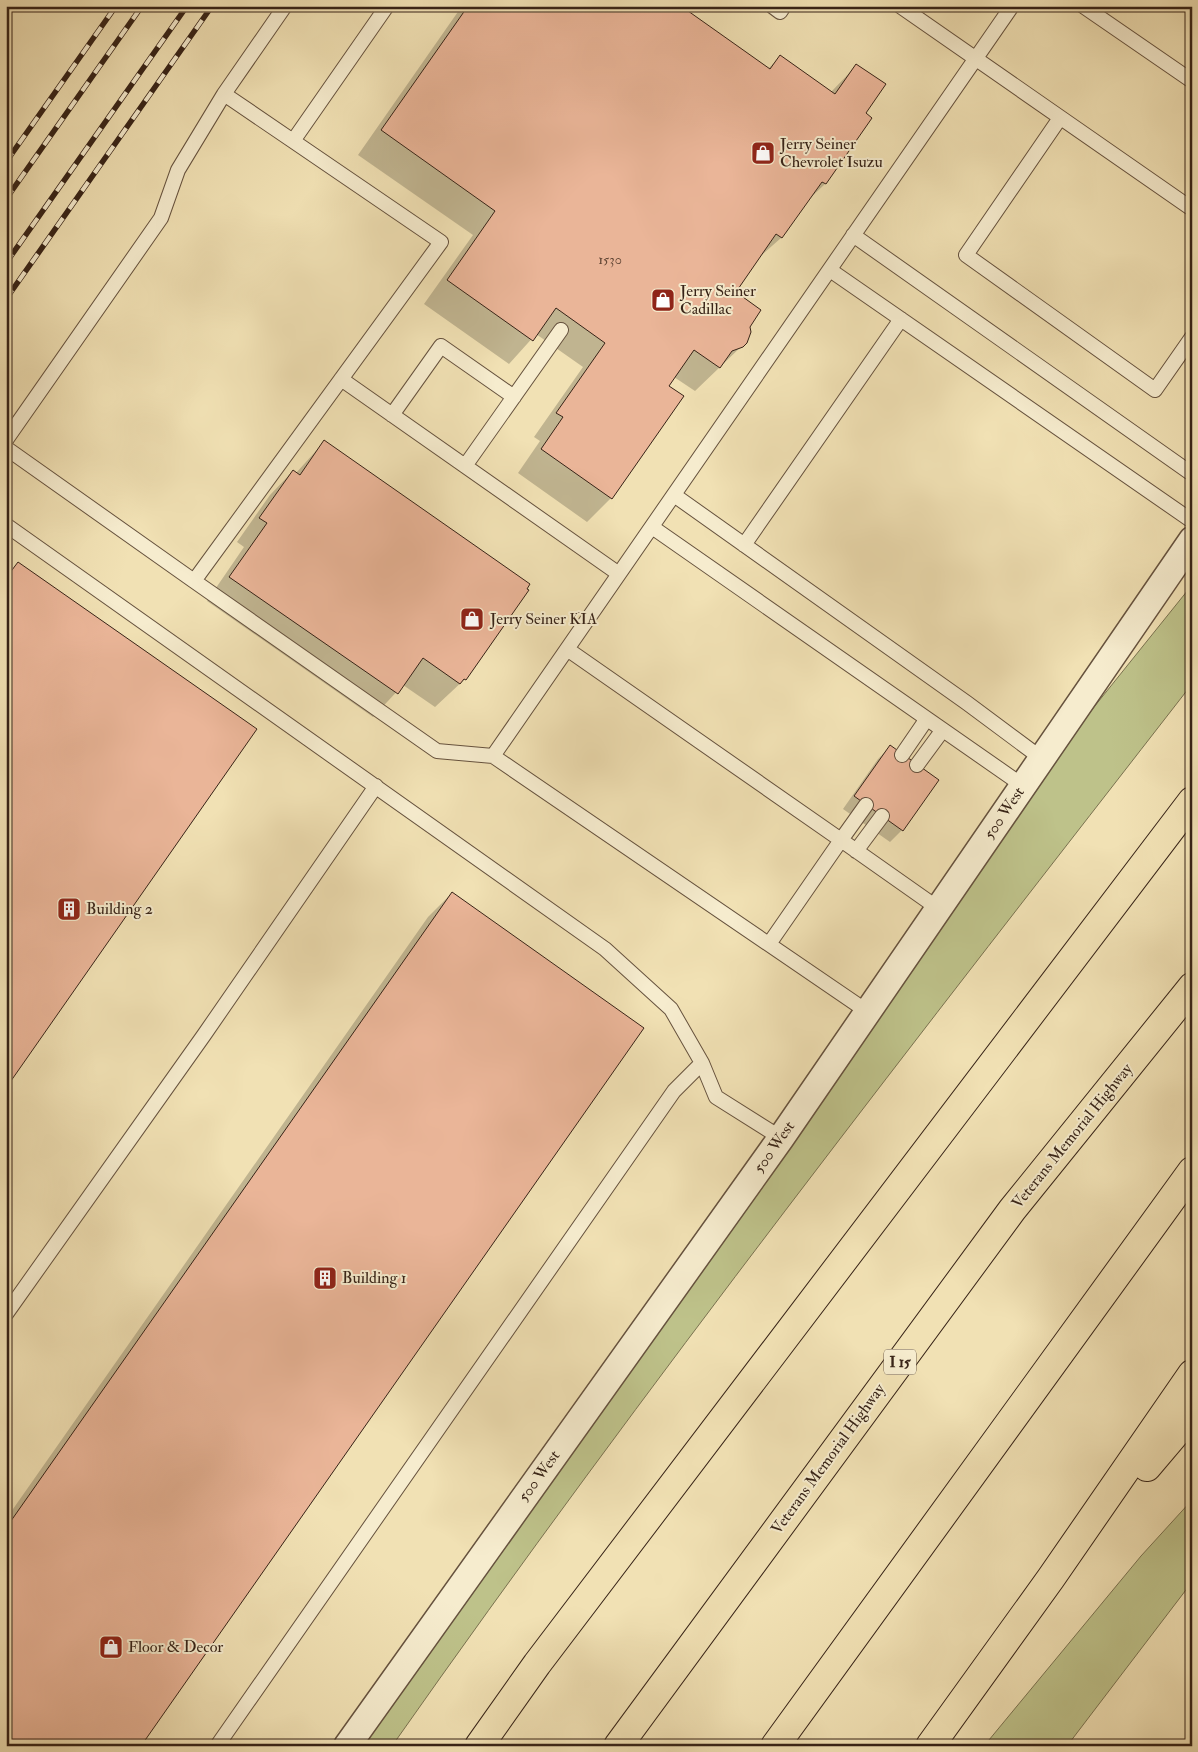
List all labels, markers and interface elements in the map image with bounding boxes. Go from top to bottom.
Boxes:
place label: Jerry Seiner Chevrolet Isuzu [779,134,883,172]
shop icon: Jerry Seiner Chevrolet Isuzu [750,140,776,166]
house number: 1530 [598,251,622,268]
place label: Jerry Seiner Cadillac [679,281,756,319]
shop icon: Jerry Seiner Cadillac [650,287,676,313]
shop icon: Jerry Seiner KIA [459,606,485,632]
place label: Jerry Seiner KIA [489,609,597,630]
street label: 500 West [979,783,1029,843]
building icon: Building 2 [56,896,82,922]
place label: Building 2 [86,899,153,919]
street label: Veterans Memorial Highway [1007,1059,1137,1213]
street label: 500 West [749,1117,799,1177]
building icon: Building 1 [312,1265,338,1291]
place label: Building 1 [342,1268,406,1288]
road number: I 15 [884,1350,916,1374]
street label: Veterans Memorial Highway [767,1379,890,1538]
street label: 500 West [514,1446,564,1506]
shop icon: Floor & Decor [98,1634,124,1660]
place label: Floor & Decor [128,1637,223,1657]

